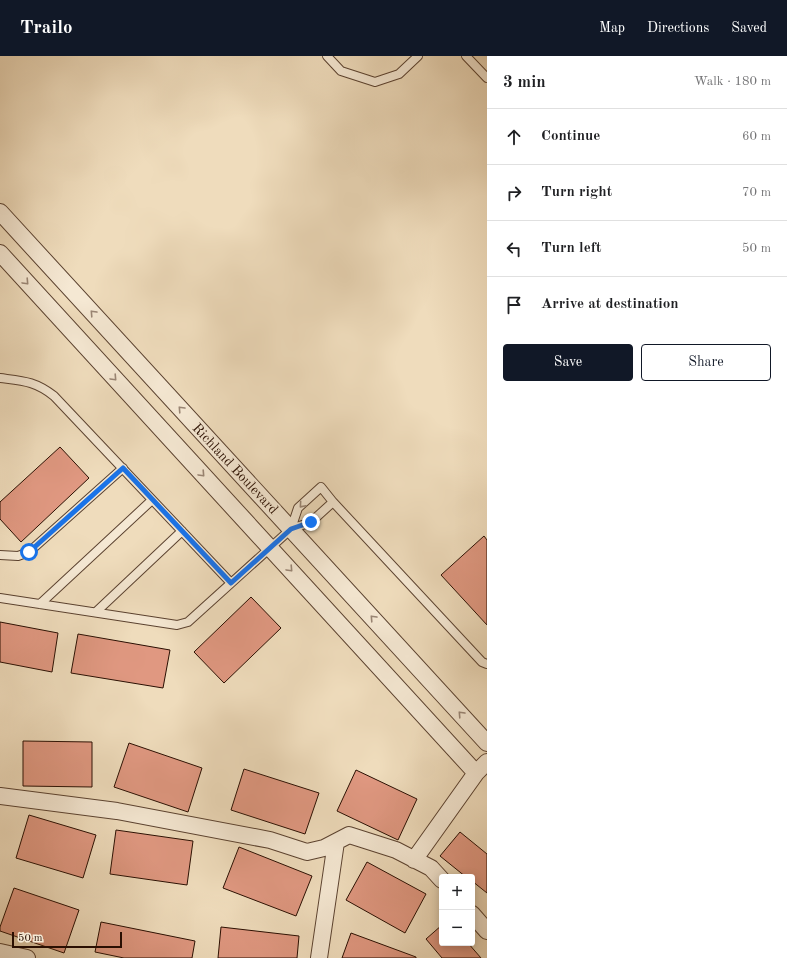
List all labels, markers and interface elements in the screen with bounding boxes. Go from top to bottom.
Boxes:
text: Trailo [20,19,73,38]
text: Map [599,21,625,35]
text: Directions [647,21,709,35]
text: Saved [731,21,767,35]
text: 3 min [503,74,546,91]
text: Walk · 180 m [694,75,771,88]
icon: ahead [503,126,525,148]
text: Continue [541,129,600,144]
text: 60 m [742,130,771,143]
icon: right [503,182,525,204]
text: Turn right [541,185,612,200]
text: 70 m [742,186,771,199]
icon: left [503,238,525,260]
text: Turn left [541,241,601,256]
text: 50 m [742,242,771,255]
one-way arrow [22,277,29,285]
icon: arrive [503,294,525,316]
text: Arrive at destination [541,297,679,312]
one-way arrow [90,310,98,318]
button: Save [503,344,633,381]
button: Share [641,344,771,381]
one-way arrow [109,373,117,381]
one-way arrow [178,406,186,414]
street label: Richland Boulevard [190,421,280,517]
one-way arrow [197,469,204,476]
one-way arrow [299,500,306,508]
route end [302,513,320,531]
route start [20,543,38,561]
one-way arrow [285,565,292,572]
one-way arrow [371,616,378,623]
one-way arrow [458,711,465,719]
map controls [439,874,475,946]
button: + [439,874,475,910]
button: − [439,910,475,946]
scale bar [12,930,122,949]
text: 50 m [18,933,43,944]

